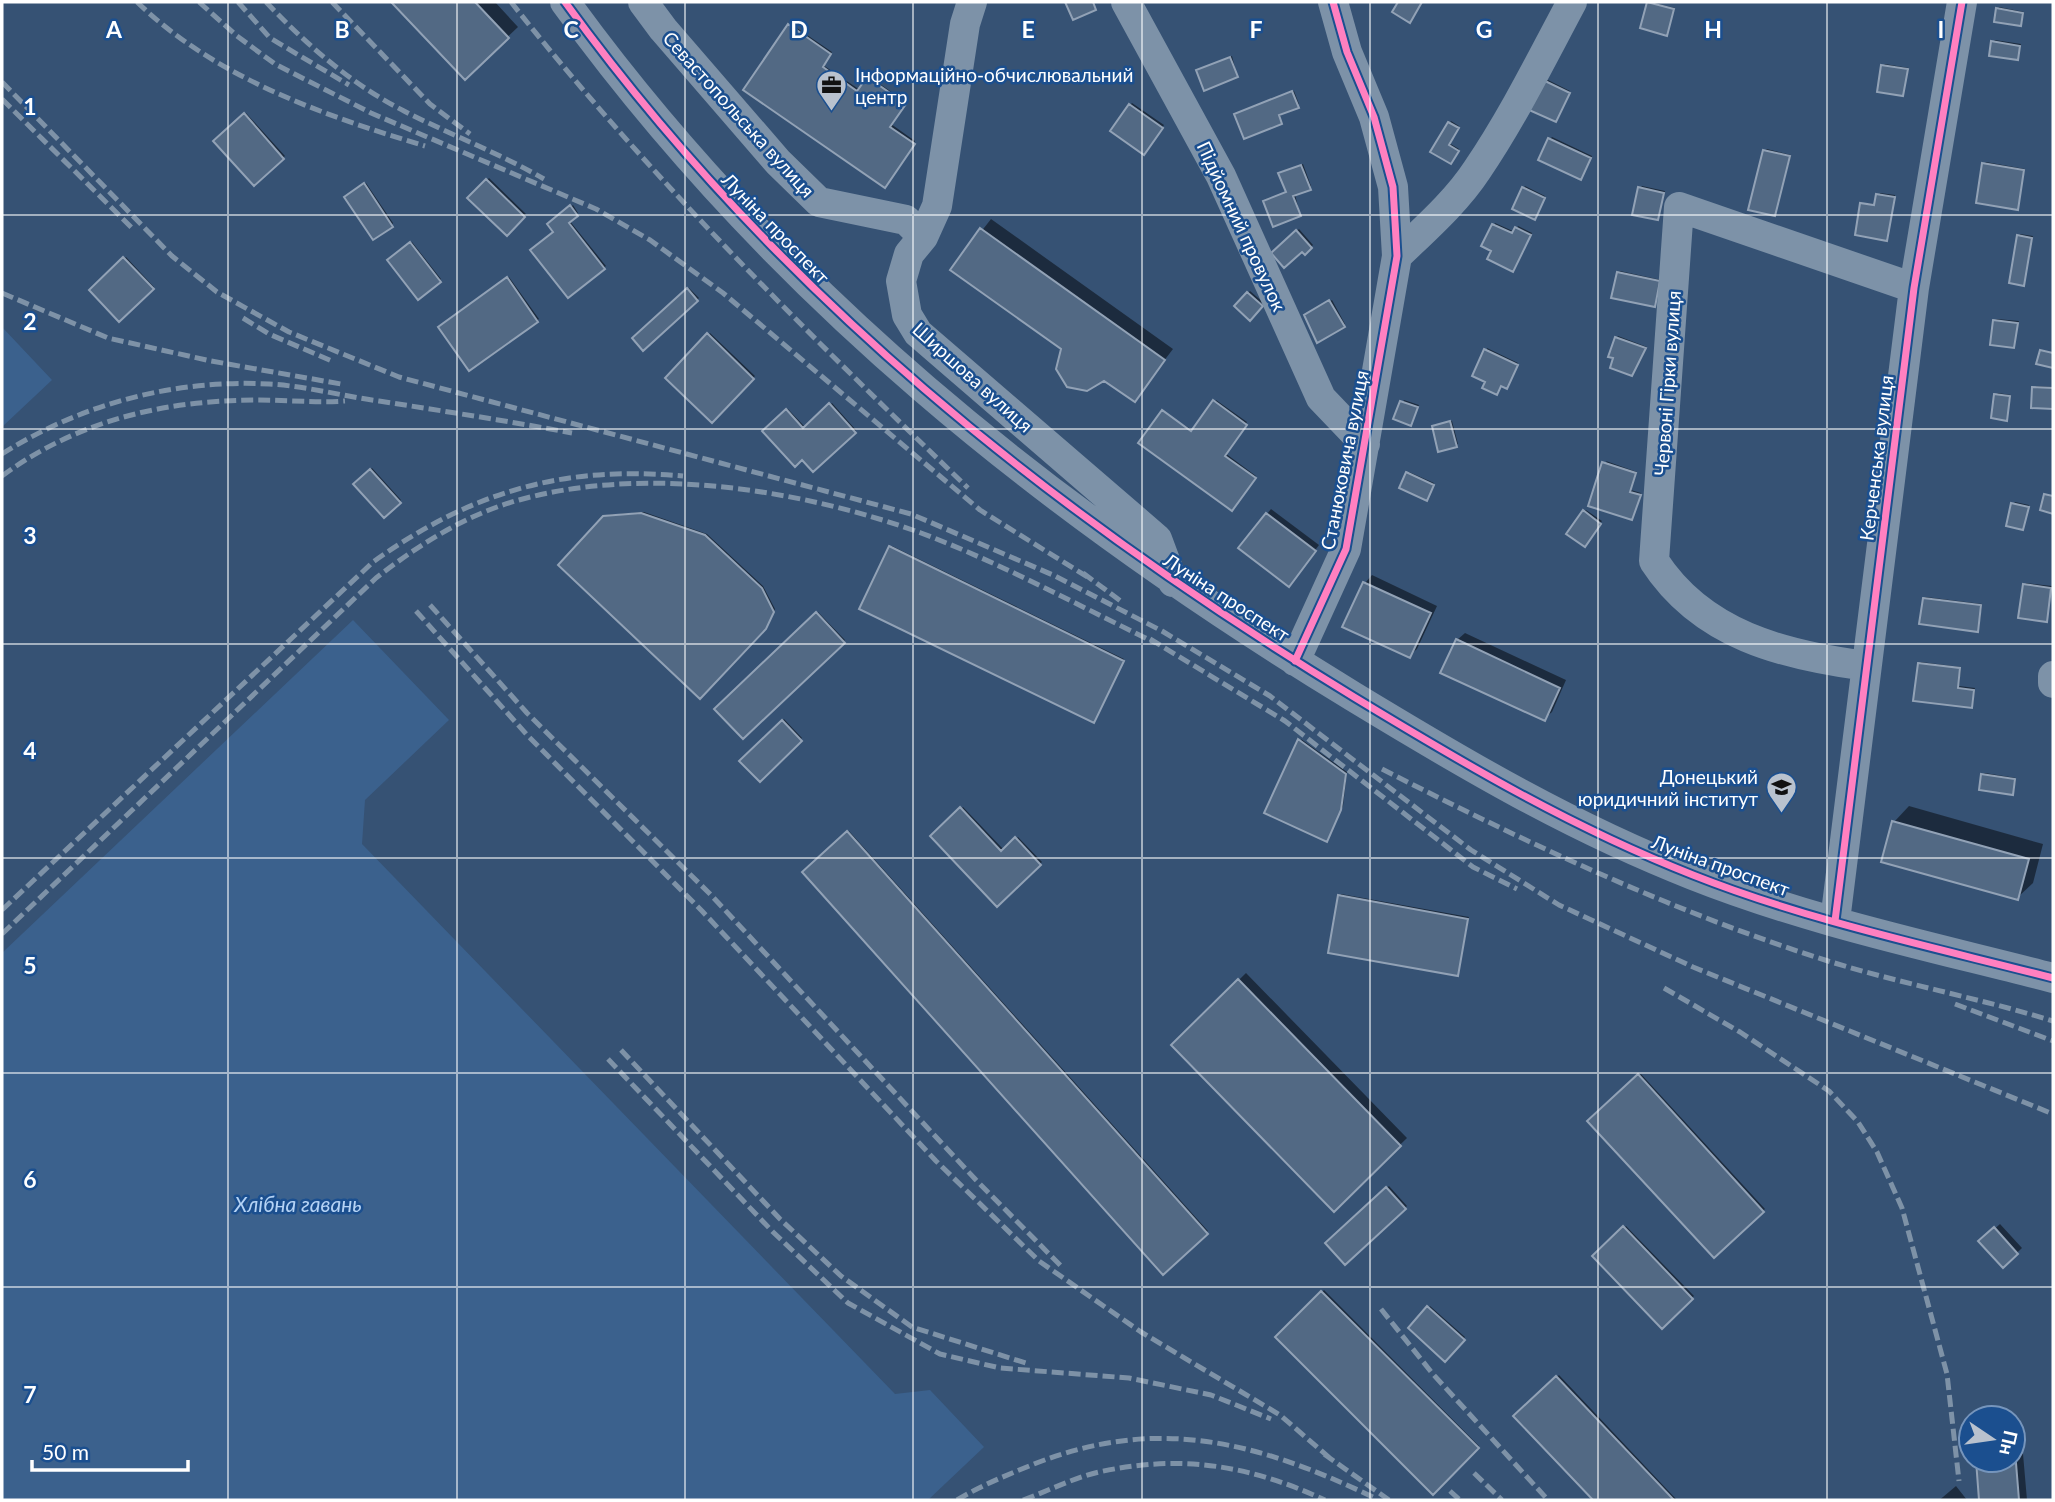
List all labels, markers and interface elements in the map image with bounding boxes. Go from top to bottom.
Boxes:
text: A [105,15,123,43]
text: B [334,15,350,43]
text: C [563,15,579,43]
text: D [790,15,808,43]
text: E [1021,15,1035,43]
text: F [1249,15,1263,43]
text: G [1476,15,1492,43]
text: H [1704,15,1722,43]
text: I [1938,15,1944,43]
street label: Севастопольська вулиця [658,26,820,202]
place label: Інформаційно-обчислювальний центр [855,63,1133,108]
office icon: Інформаційно-обчислювальний центр [815,68,849,112]
text: 1 [23,92,37,120]
street label: Підйомний провулок [1193,137,1292,315]
street label: Луніна проспект [717,167,835,288]
street label: Червоні Гірки вулиця [1649,290,1685,476]
text: 2 [23,307,37,335]
street label: Ширшова вулиця [908,317,1038,437]
street label: Станюковича вулиця [1315,368,1373,552]
street label: Керченська вулиця [1854,374,1898,542]
text: 3 [23,521,37,549]
street label: Луніна проспект [1159,547,1294,646]
text: 4 [23,736,37,764]
place label: Донецький юридичний інститут [1578,765,1758,810]
school or university icon: Донецький юридичний інститут [1764,770,1798,814]
street label: Луніна проспект [1648,829,1793,901]
text: 5 [23,951,37,979]
text: 6 [23,1165,37,1193]
water label: Хлібна гавань [233,1191,362,1216]
text: 7 [23,1380,37,1408]
north arrow [1957,1404,2027,1474]
scale bar [32,1428,187,1472]
text: Пн [1995,1428,2023,1458]
text: 50 m [42,1439,89,1464]

